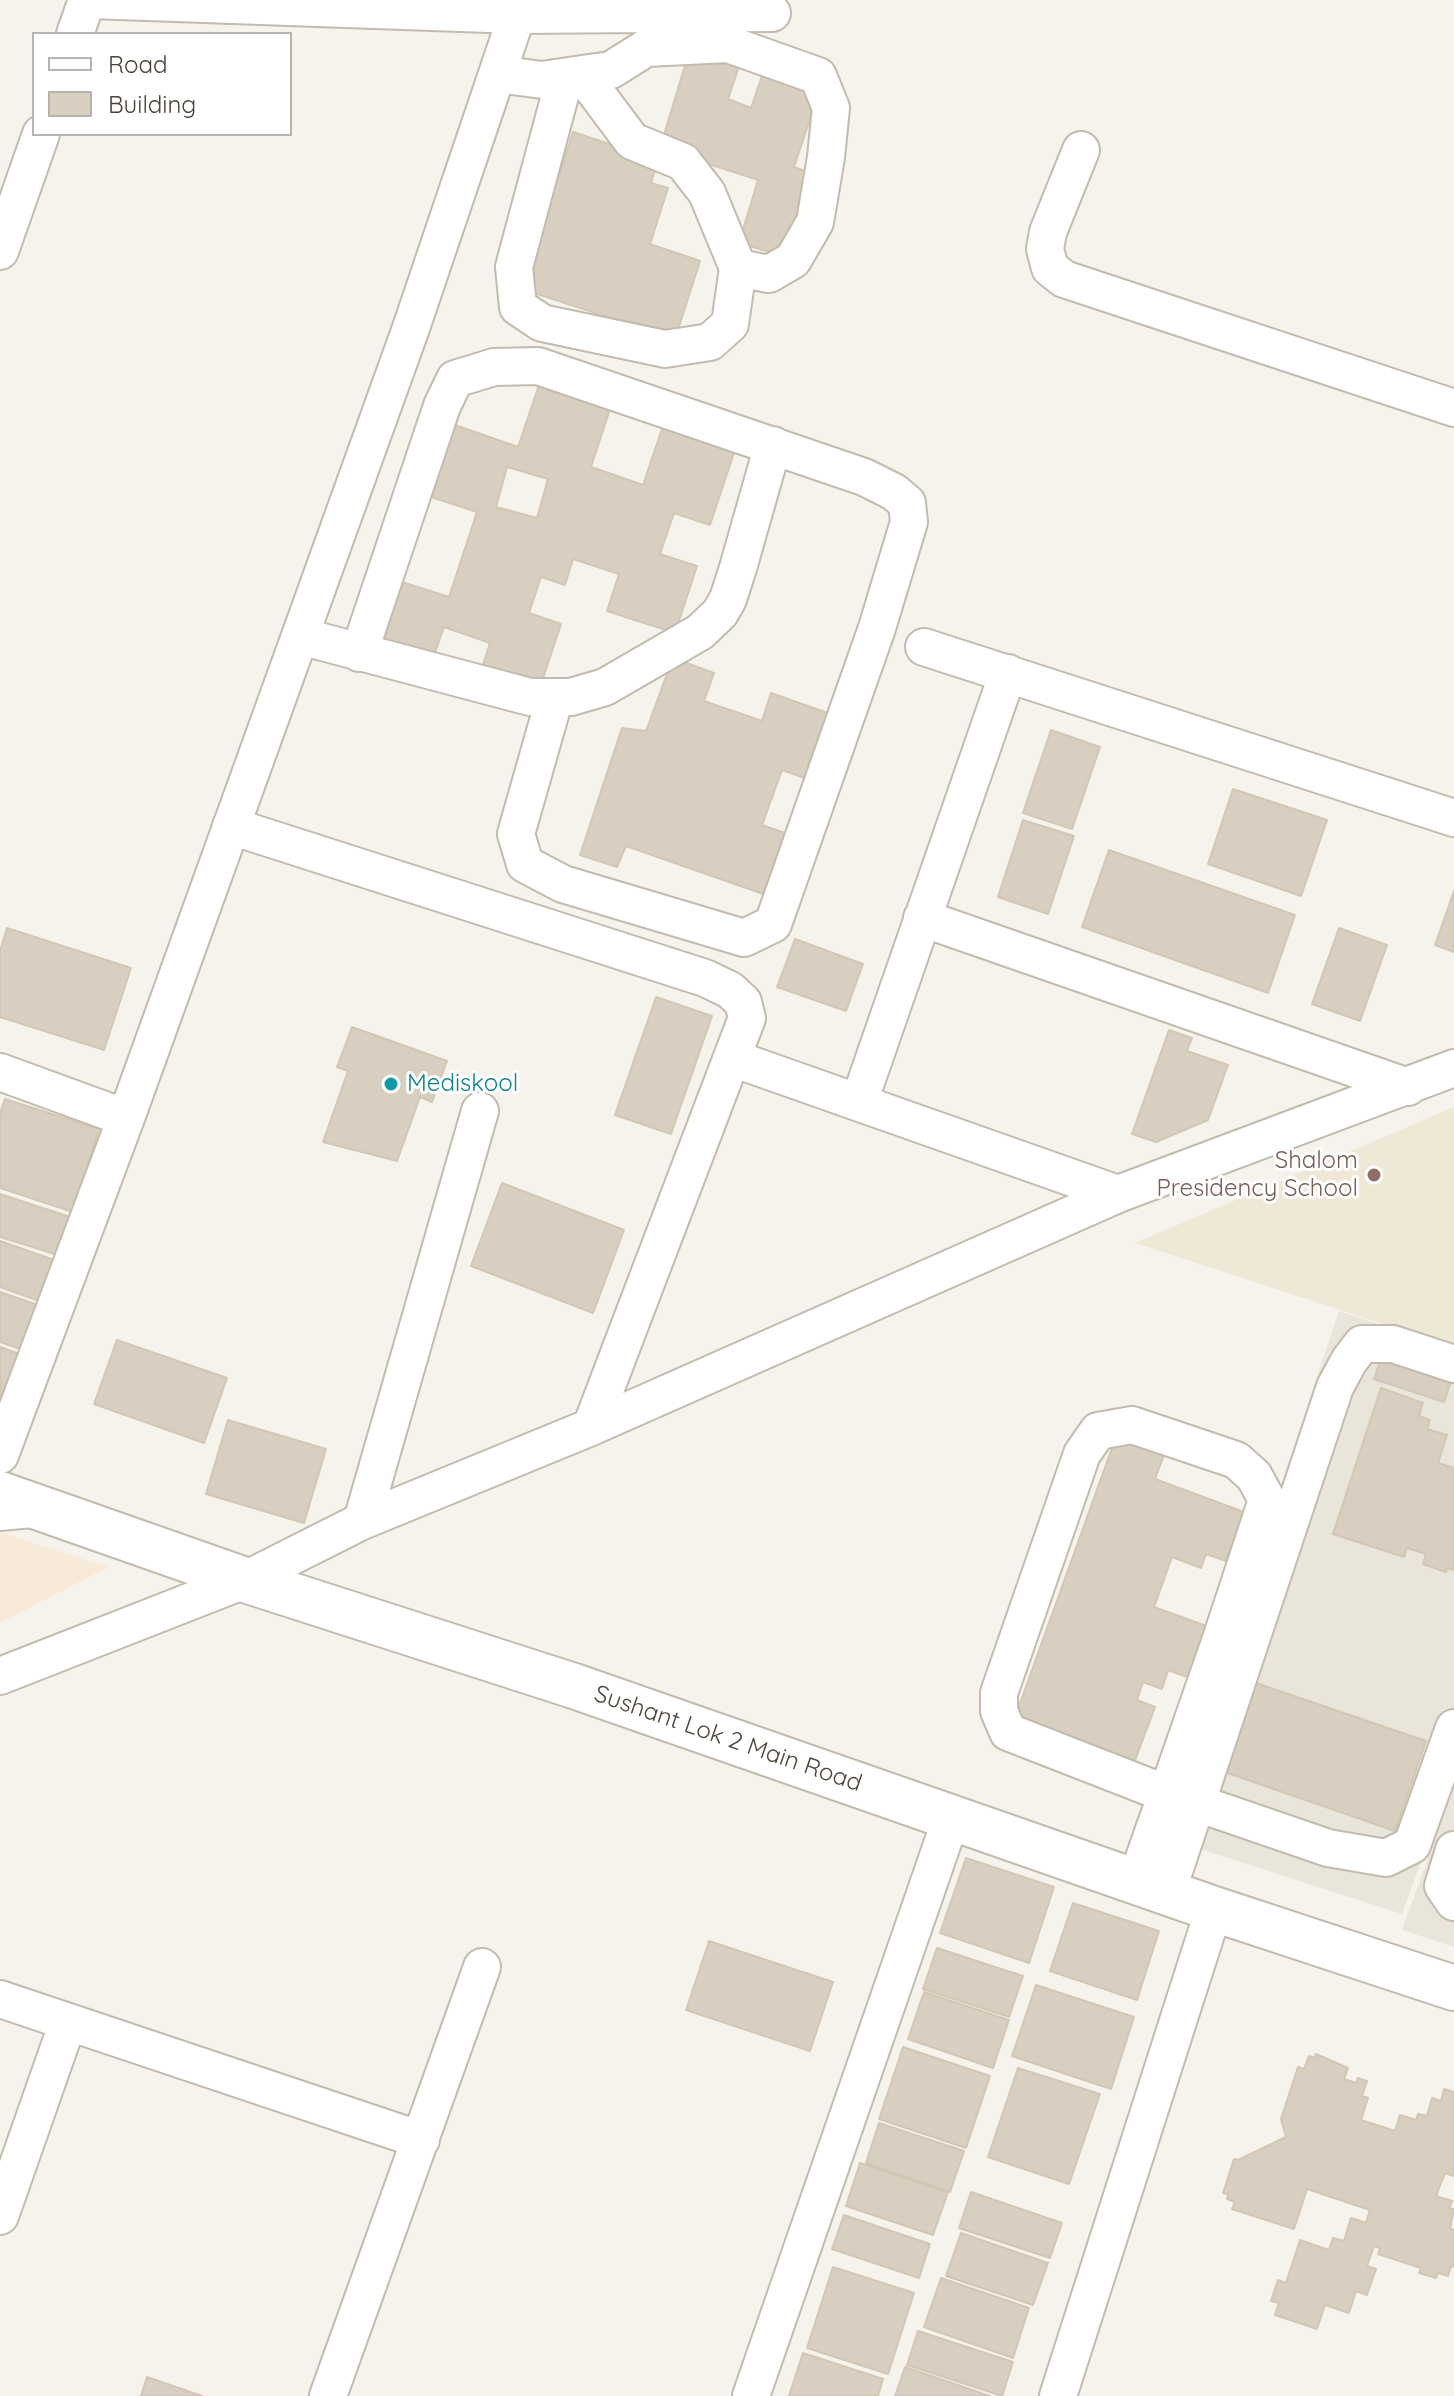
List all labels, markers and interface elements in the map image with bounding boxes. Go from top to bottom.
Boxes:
legend [32,32,292,136]
text: Road [108,49,168,79]
text: Building [108,89,196,119]
place label: Mediskool [407,1070,518,1098]
marker: Mediskool [382,1075,400,1093]
place label: Shalom Presidency School [1156,1147,1358,1203]
marker: Shalom Presidency School [1365,1166,1383,1184]
street label: Sushant Lok 2 Main Road [590,1680,866,1798]

